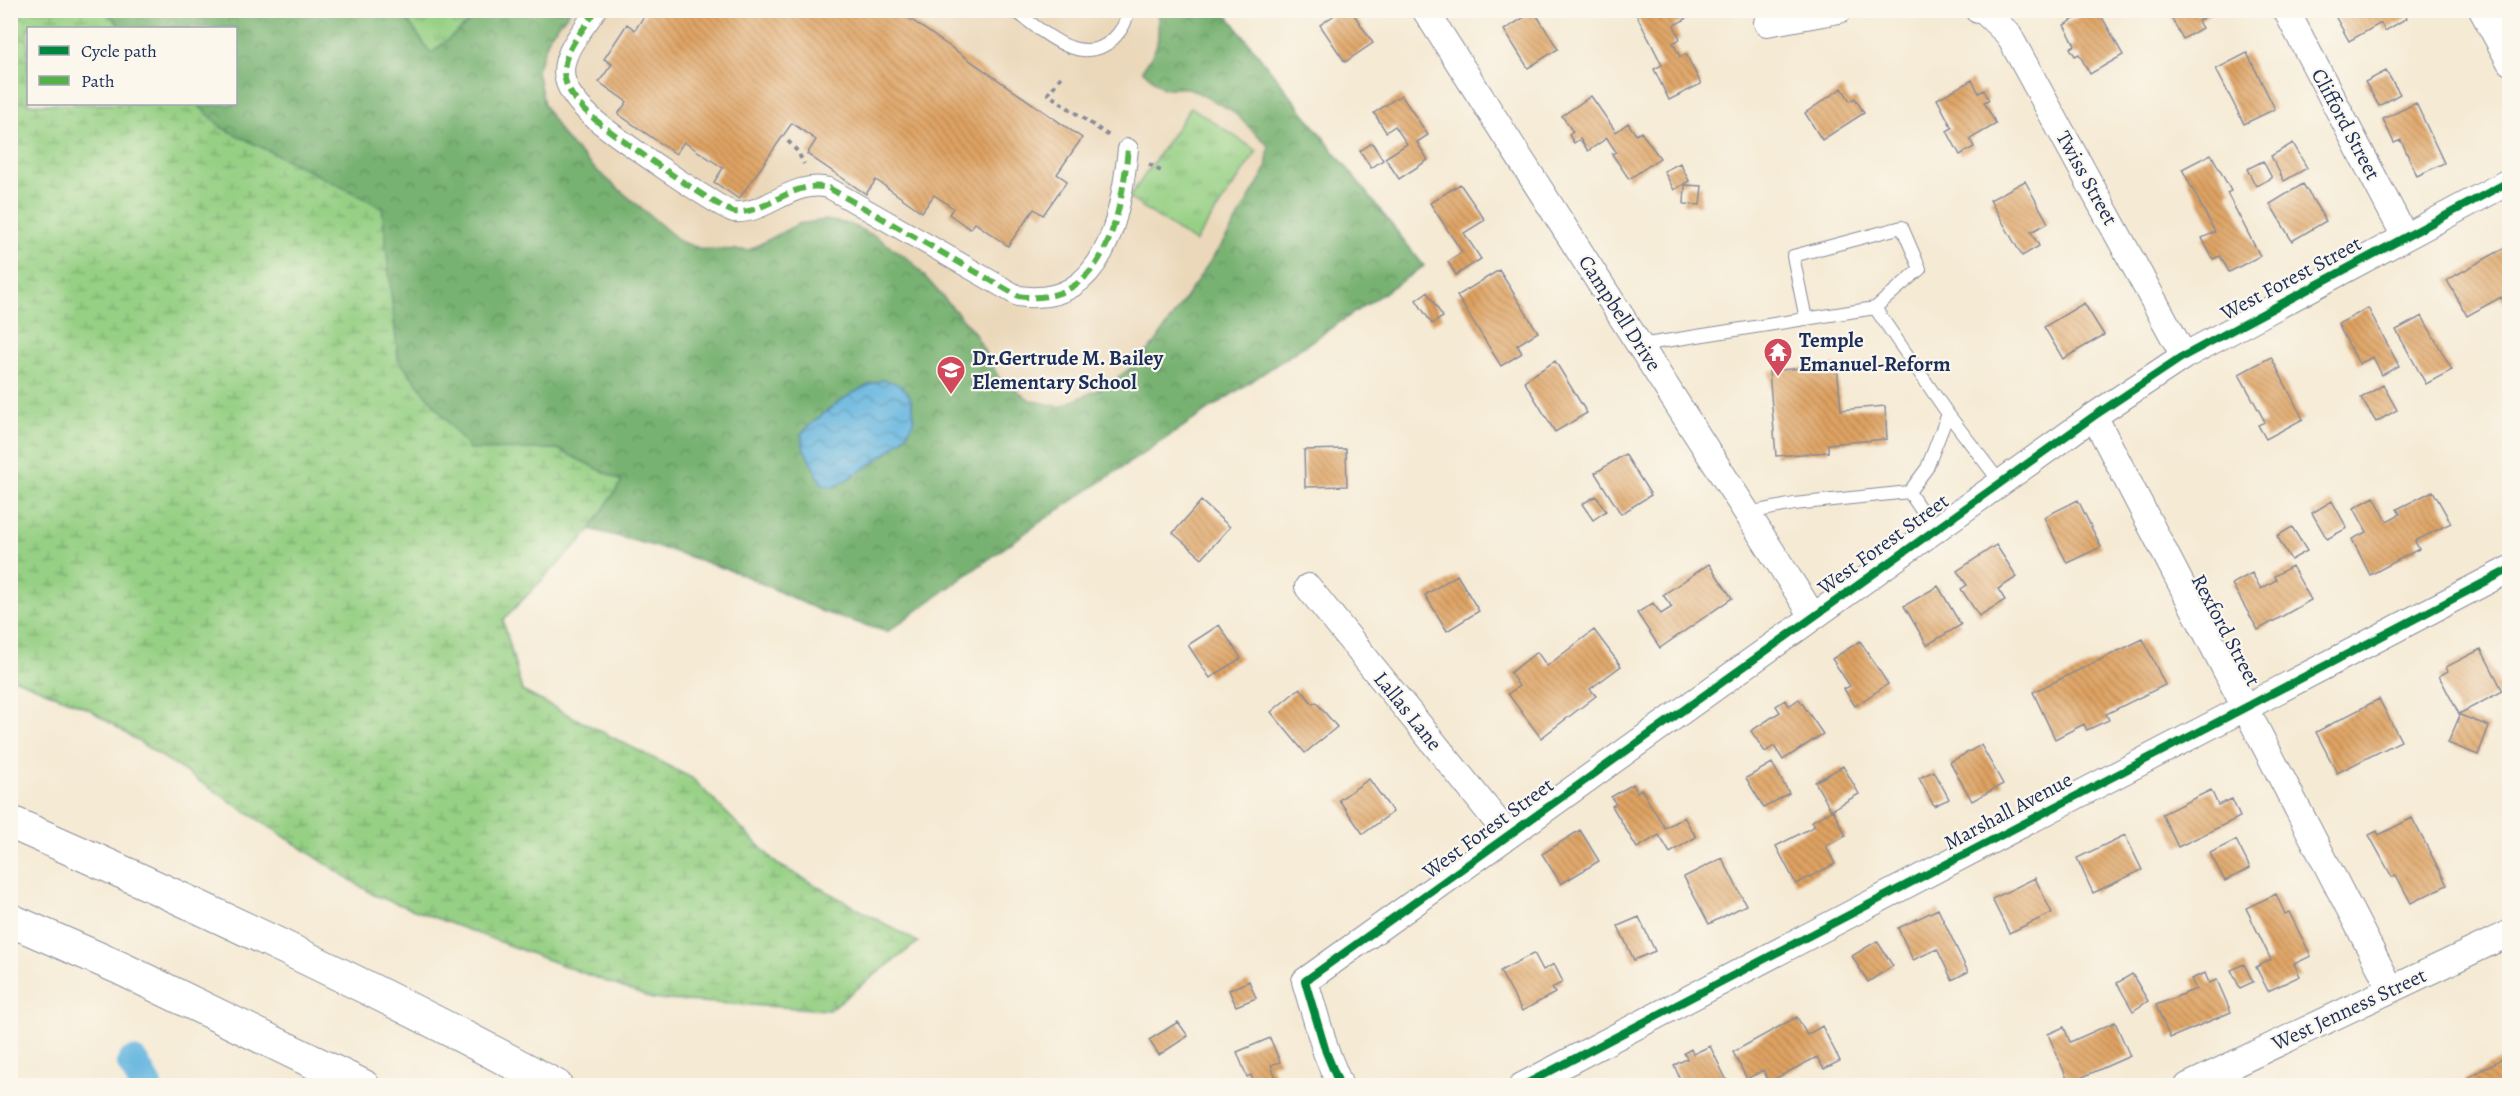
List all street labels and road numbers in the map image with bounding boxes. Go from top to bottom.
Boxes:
street label: Clifford Street [2305,63,2387,185]
street label: Twiss Street [2050,126,2124,230]
street label: West Forest Street [2215,229,2366,327]
street label: Campbell Drive [1572,250,1668,376]
street label: West Forest Street [1811,487,1954,602]
street label: Rexford Street [2185,569,2267,691]
street label: Lallas Lane [1367,665,1449,757]
street label: Marshall Avenue [1939,765,2077,857]
street label: West Forest Street [1416,771,1559,886]
street label: West Jenness Street [2266,961,2431,1058]

